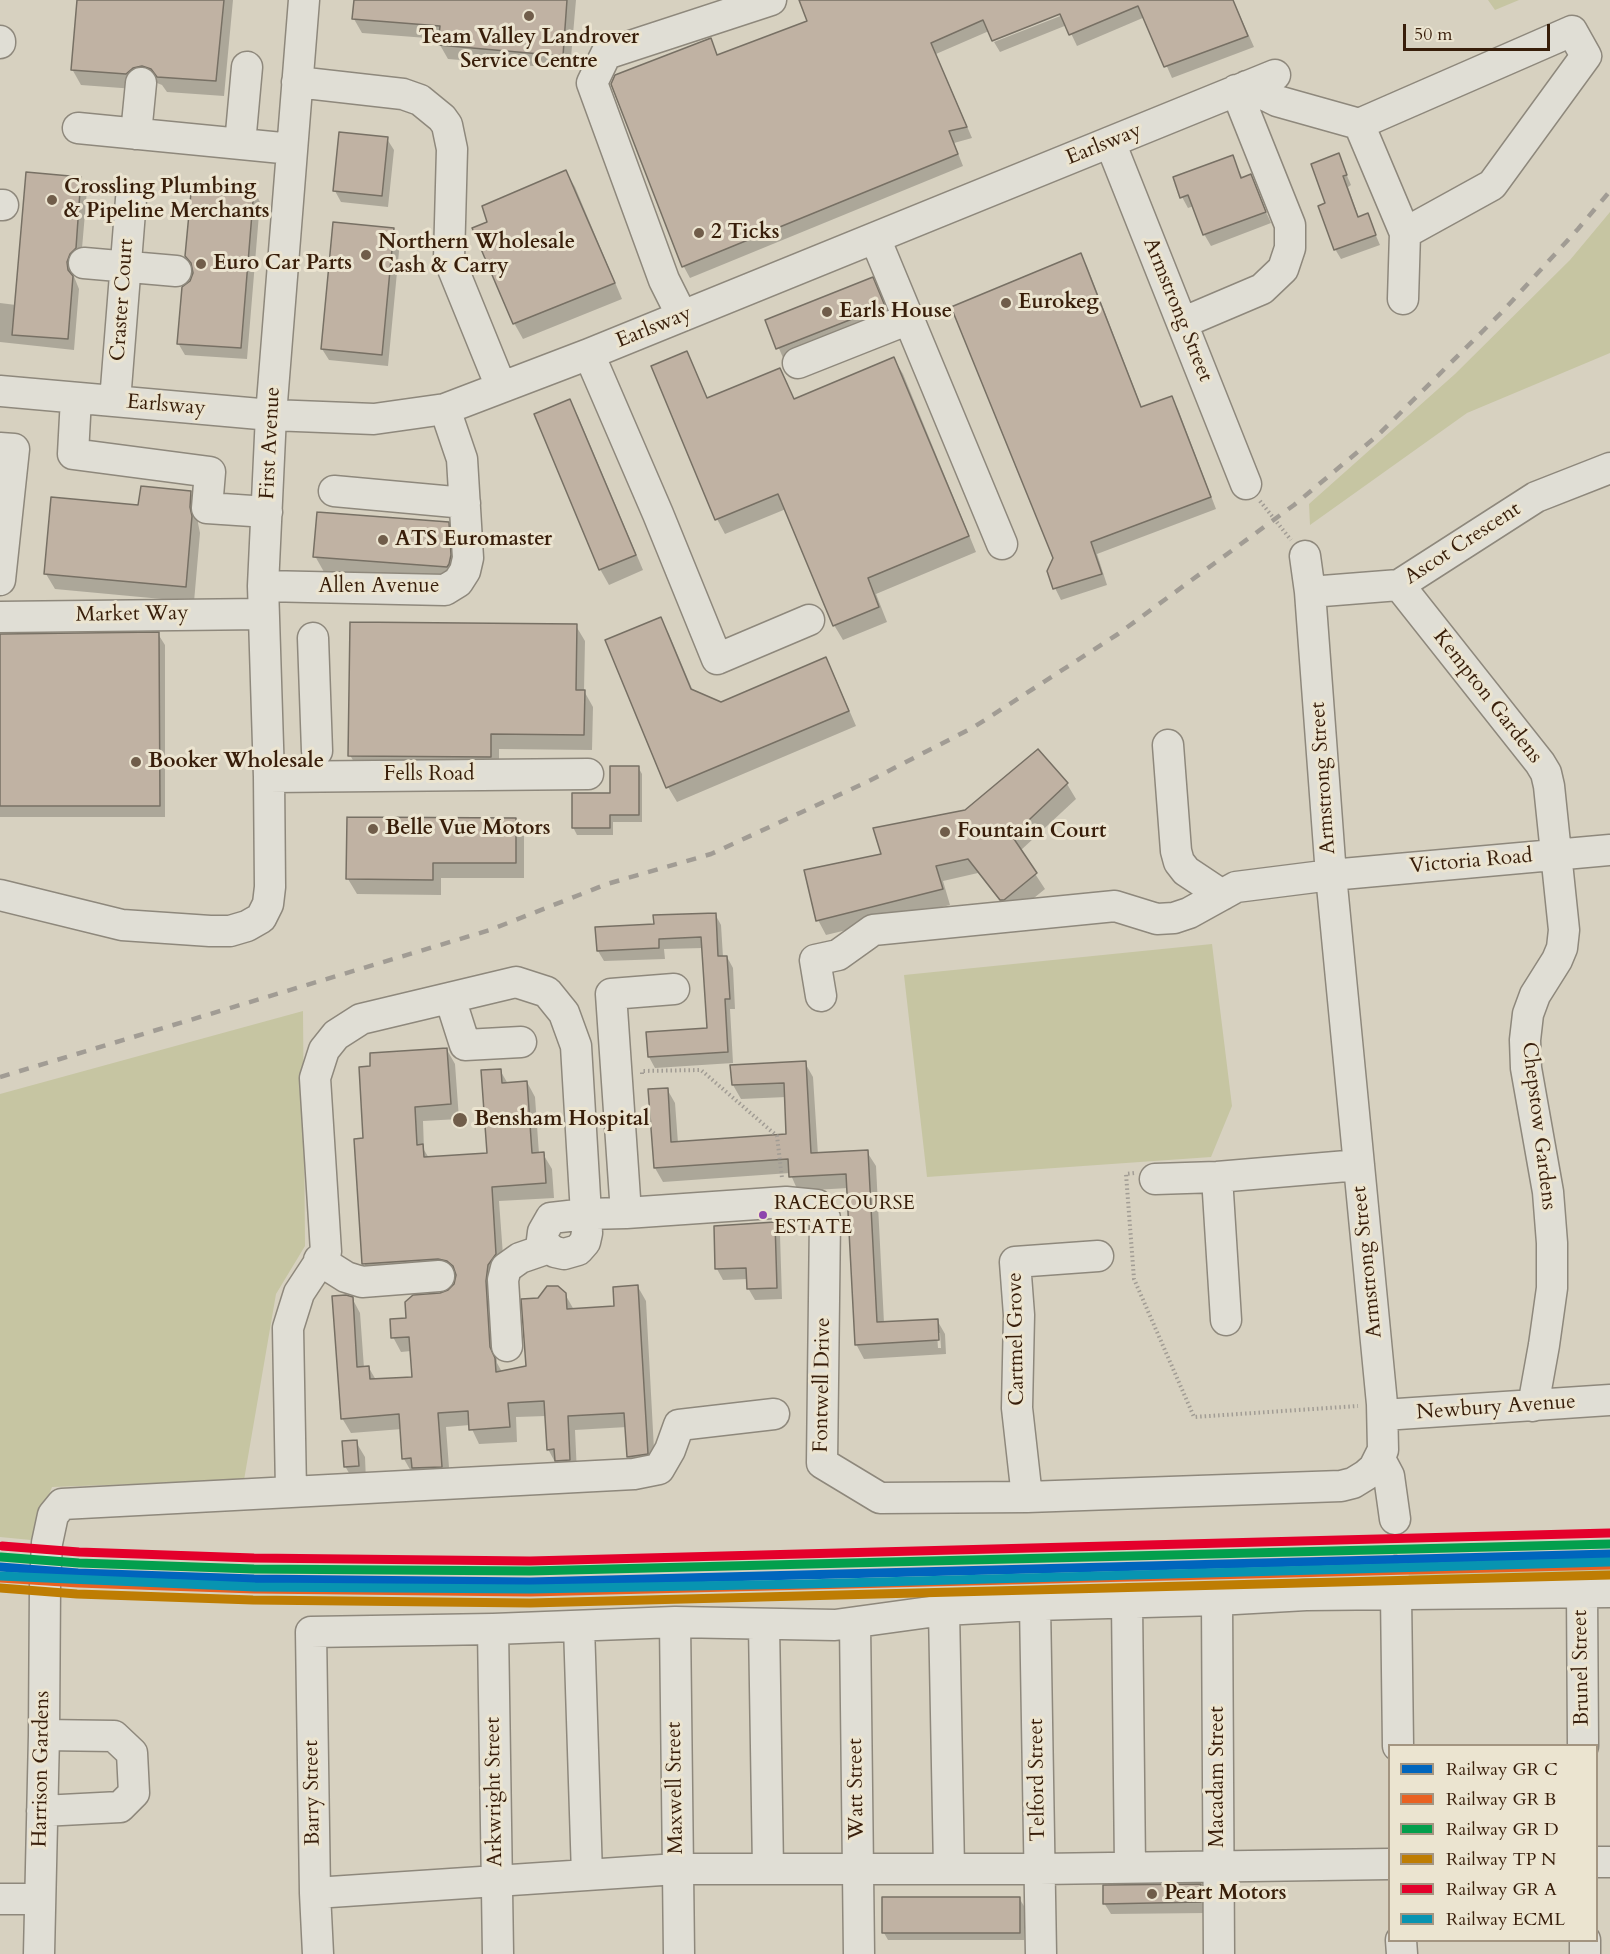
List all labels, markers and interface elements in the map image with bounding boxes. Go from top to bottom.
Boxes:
marker: Team Valley Landrover Service Centre [522,9,536,23]
scale bar [1406,12,1553,50]
text: 50 m [1414,22,1453,47]
place label: Team Valley Landrover Service Centre [419,25,639,75]
street label: Earlsway [1063,119,1145,171]
place label: Crossling Plumbing & Pipeline Merchants [64,175,270,225]
marker: Crossling Plumbing & Pipeline Merchants [45,193,59,207]
place label: 2 Ticks [711,220,780,246]
marker: 2 Ticks [692,226,706,240]
place label: Northern Wholesale Cash & Carry [378,230,575,280]
street label: Armstrong Street [1137,234,1217,386]
street label: Craster Court [106,238,140,362]
marker: Northern Wholesale Cash & Carry [359,248,373,262]
place label: Euro Car Parts [213,251,352,277]
marker: Euro Car Parts [194,257,208,271]
place label: Eurokeg [1018,290,1099,316]
marker: Eurokeg [999,296,1013,310]
place label: Earls House [839,299,952,325]
street label: Earlsway [613,302,695,354]
marker: Earls House [820,305,834,319]
street label: First Avenue [255,386,287,500]
street label: Earlsway [126,390,206,422]
street label: Ascot Crescent [1400,497,1526,591]
place label: ATS Euromaster [395,527,552,553]
marker: ATS Euromaster [376,533,390,547]
street label: Allen Avenue [319,574,439,600]
street label: Market Way [75,601,189,629]
street label: Kempton Gardens [1427,625,1547,769]
street label: Armstrong Street [1306,701,1342,855]
place label: Booker Wholesale [148,749,324,775]
marker: Booker Wholesale [129,755,143,769]
street label: Fells Road [383,762,475,788]
place label: Belle Vue Motors [385,816,550,842]
place label: Fountain Court [957,819,1106,845]
marker: Belle Vue Motors [366,822,380,836]
marker: Fountain Court [938,825,952,839]
street label: Victoria Road [1408,844,1534,880]
street label: Chepstow Gardens [1515,1041,1561,1211]
place label: Bensham Hospital [474,1107,649,1133]
marker: Bensham Hospital [451,1111,469,1129]
street label: Armstrong Street [1347,1185,1389,1339]
place label: RACECOURSE ESTATE [774,1192,915,1239]
marker: RACECOURSE ESTATE [757,1209,769,1221]
street label: Cartmel Grove [1003,1272,1031,1406]
street label: Fontwell Drive [809,1317,837,1453]
street label: Newbury Avenue [1416,1390,1576,1426]
street label: Brunel Street [1568,1610,1596,1726]
street label: Harrison Gardens [28,1690,56,1848]
street label: Macadam Street [1205,1706,1231,1848]
street label: Arkwright Street [481,1717,509,1867]
street label: Telford Street [1024,1718,1052,1842]
street label: Maxwell Street [662,1722,690,1854]
street label: Watt Street [844,1738,870,1840]
street label: Barry Street [299,1740,327,1846]
legend [1388,1744,1598,1942]
text: Railway GR C [1446,1757,1558,1782]
text: Railway GR B [1446,1787,1556,1812]
text: Railway GR D [1446,1817,1559,1842]
text: Railway TP N [1446,1847,1556,1872]
text: Railway GR A [1446,1877,1557,1902]
place label: Peart Motors [1164,1881,1287,1907]
marker: Peart Motors [1145,1887,1159,1901]
text: Railway ECML [1446,1907,1565,1932]

